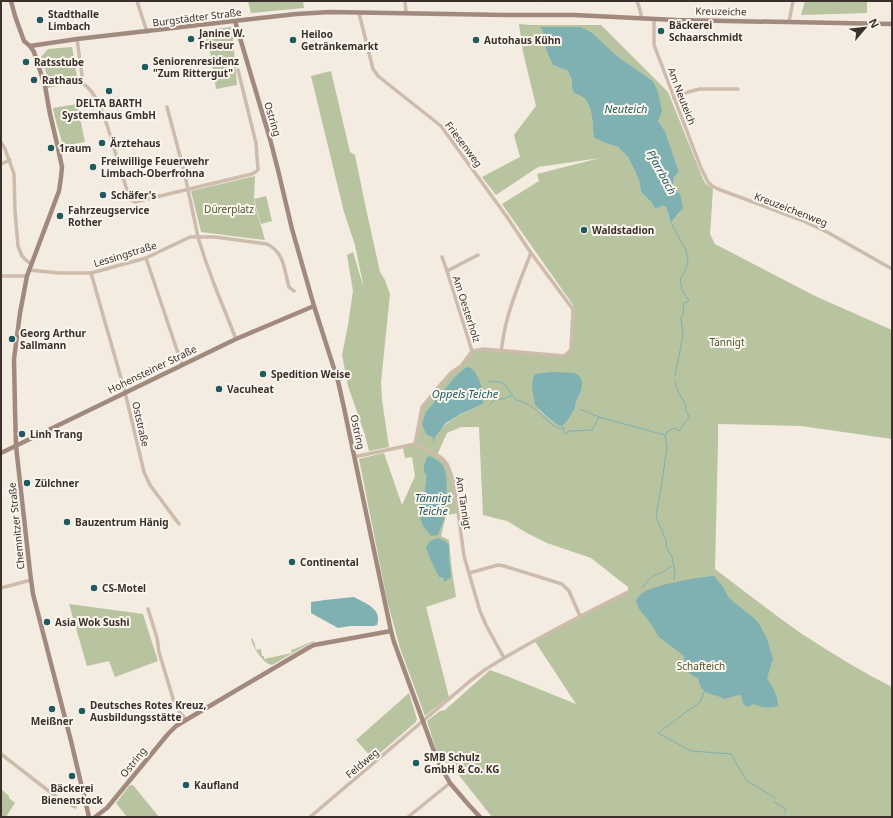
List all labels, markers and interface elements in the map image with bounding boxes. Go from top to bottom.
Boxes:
street label: Kreuzeiche [695,4,747,18]
street label: Burgstädter Straße [152,5,243,29]
place label: Stadthalle Limbach [48,7,99,33]
north arrow [845,8,885,48]
marker: Stadthalle Limbach [35,15,45,25]
text: N [866,16,883,31]
place label: Bäckerei Schaarschmidt [669,18,743,44]
place label: Janine W. Friseur [198,26,245,52]
marker: Bäckerei Schaarschmidt [656,26,666,36]
place label: Heiloo Getränkemarkt [301,27,379,53]
place label: Autohaus Kühn [484,33,561,47]
marker: Janine W. Friseur [186,34,196,44]
marker: Heiloo Getränkemarkt [288,35,298,45]
marker: Autohaus Kühn [471,35,481,45]
place label: Seniorenresidenz "Zum Rittergut" [153,54,239,80]
place label: Ratsstube [34,55,84,69]
marker: Ratsstube [21,57,31,67]
marker: Seniorenresidenz "Zum Rittergut" [140,62,150,72]
street label: Am Neuteich [665,65,699,127]
place label: Rathaus [42,73,83,87]
marker: Rathaus [29,75,39,85]
marker: DELTA BARTH Systemhaus GmbH [104,86,114,96]
place label: DELTA BARTH Systemhaus GmbH [62,96,156,122]
street label: Ostring [261,100,285,138]
water label: Neuteich [605,101,647,116]
street label: Friesenweg [442,118,486,170]
place label: Ärztehaus [110,136,161,150]
marker: Ärztehaus [97,138,107,148]
place label: 1raum [59,141,91,155]
marker: 1raum [46,143,56,153]
water label: Pfarrbach [644,147,680,197]
place label: Freiwillige Feuerwehr Limbach-Oberfrohna [101,154,210,180]
marker: Freiwillige Feuerwehr Limbach-Oberfrohna [88,162,98,172]
place label: Schäfer's [111,188,156,202]
street label: Kreuzeichenweg [752,189,830,229]
marker: Schäfer's [98,190,108,200]
park label: Dürerplatz [204,202,254,216]
place label: Fahrzeugservice Rother [68,203,149,229]
marker: Fahrzeugservice Rother [55,211,65,221]
place label: Waldstadion [592,223,654,237]
marker: Waldstadion [579,225,589,235]
street label: Lessingstraße [92,238,159,270]
street label: Am Oesterholz [450,274,484,344]
place label: Georg Arthur Sallmann [20,326,86,352]
marker: Georg Arthur Sallmann [7,334,17,344]
park label: Tännigt [709,335,745,349]
street label: Hohensteiner Straße [105,341,199,397]
place label: Spedition Weise [271,367,350,381]
marker: Spedition Weise [258,369,268,379]
place label: Vacuheat [227,382,274,396]
marker: Vacuheat [214,384,224,394]
water label: Oppels Teiche [432,386,499,401]
street label: Oststraße [129,400,153,448]
street label: Ostring [347,413,369,451]
place label: Linh Trang [30,427,83,441]
marker: Linh Trang [17,429,27,439]
place label: Zülchner [35,476,79,490]
street label: Am Tännigt [453,476,475,531]
marker: Zülchner [22,478,32,488]
street label: Chemnitzer Straße [4,481,28,570]
water label: Tännigt Teiche [415,490,452,518]
place label: Bauzentrum Hänig [75,515,169,529]
marker: Bauzentrum Hänig [62,517,72,527]
place label: Continental [300,555,359,569]
marker: Continental [287,557,297,567]
place label: CS-Motel [102,581,146,595]
marker: CS-Motel [89,583,99,593]
place label: Asia Wok Sushi [55,615,130,629]
marker: Asia Wok Sushi [42,617,52,627]
park label: Schafteich [677,659,725,673]
place label: Deutsches Rotes Kreuz, Ausbildungsstätte [90,698,206,724]
marker: Meißner [47,704,57,714]
marker: Deutsches Rotes Kreuz, Ausbildungsstätte [77,706,87,716]
place label: Meißner [31,714,74,728]
street label: Ostring [116,744,150,780]
street label: Feldweg [342,745,382,781]
place label: SMB Schulz GmbH & Co. KG [424,750,499,776]
marker: SMB Schulz GmbH & Co. KG [411,758,421,768]
marker: Bäckerei Bienenstock [67,771,77,781]
place label: Kaufland [194,778,239,792]
marker: Kaufland [181,780,191,790]
place label: Bäckerei Bienenstock [41,781,104,807]

